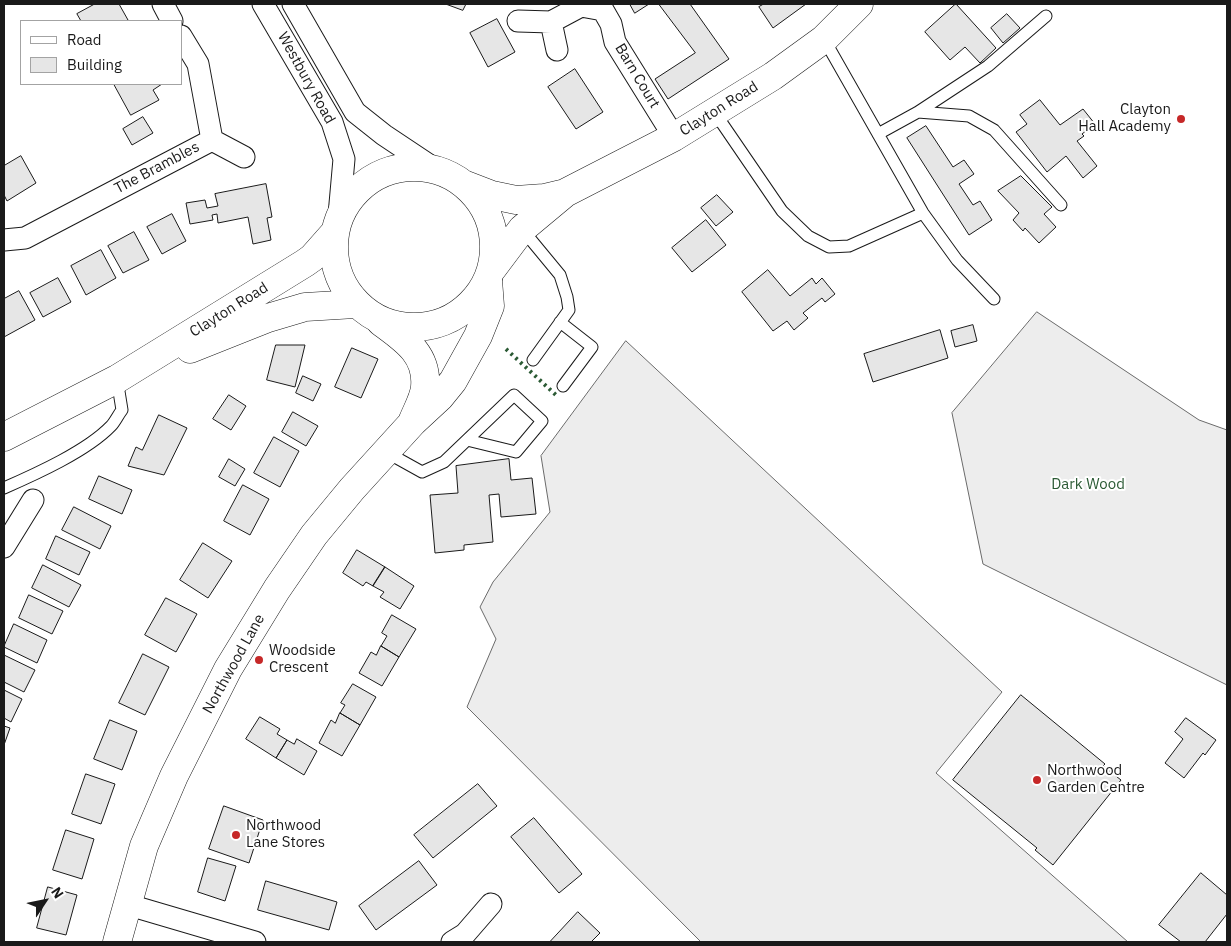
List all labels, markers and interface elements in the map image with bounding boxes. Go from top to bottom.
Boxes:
legend [20,20,182,85]
street label: Westbury Road [273,29,339,127]
text: Road [67,30,102,49]
street label: Barn Court [611,40,663,112]
text: Building [67,55,122,74]
street label: Clayton Road [677,78,761,140]
place label: Clayton Hall Academy [1078,101,1171,136]
marker: Clayton Hall Academy [1175,113,1187,125]
street label: The Brambles [111,138,203,198]
street label: Clayton Road [187,279,271,341]
park label: Dark Wood [1051,476,1125,494]
street label: Northwood Lane [199,611,269,717]
place label: Woodside Crescent [269,642,336,677]
marker: Woodside Crescent [253,654,265,666]
place label: Northwood Garden Centre [1047,762,1145,797]
marker: Northwood Garden Centre [1031,774,1043,786]
place label: Northwood Lane Stores [246,817,325,852]
marker: Northwood Lane Stores [230,829,242,841]
north arrow [20,876,70,926]
text: N [47,883,68,902]

